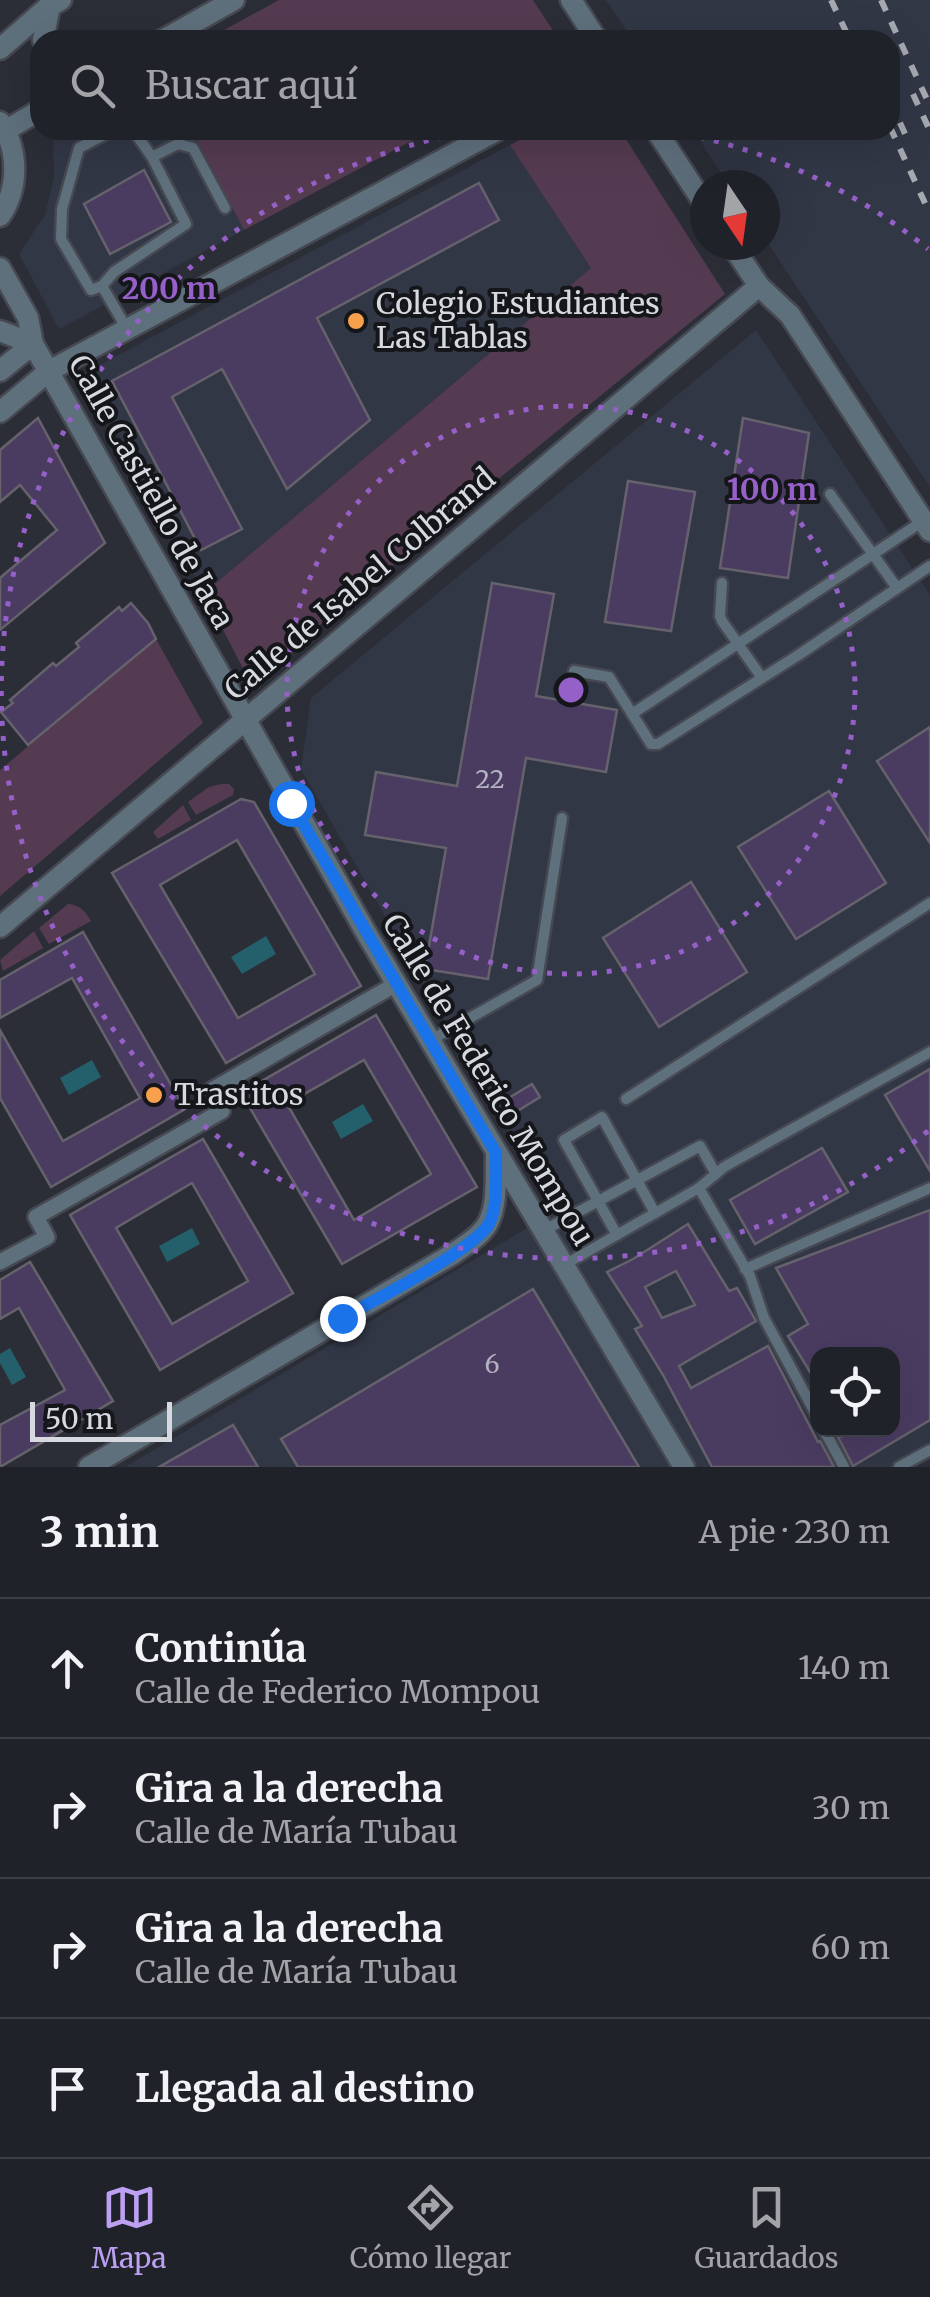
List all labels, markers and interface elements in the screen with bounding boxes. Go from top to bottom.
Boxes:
search box [30,30,900,140]
icon: search [65,58,120,113]
text: Buscar aquí [145,62,357,109]
north arrow [690,170,780,260]
text: 200 m [122,269,216,307]
place label: Colegio Estudiantes Las Tablas [376,284,660,356]
marker: Colegio Estudiantes Las Tablas [345,310,367,332]
street label: Calle Castiello de Jaca [61,348,243,635]
street label: Calle de Isabel Colbrand [216,459,503,708]
text: 100 m [727,470,817,508]
centre of rings [553,672,589,708]
house number: 22 [475,763,505,795]
route start [269,781,315,827]
street label: Calle de Federico Mompou [375,907,603,1252]
place label: Trastitos [174,1075,303,1113]
marker: Trastitos [143,1084,165,1106]
route end [320,1296,366,1342]
map controls [810,1347,900,1437]
button: locate [810,1347,900,1437]
house number: 6 [484,1348,500,1380]
scale bar [30,1397,172,1442]
text: 50 m [45,1401,113,1437]
text: 3 min [40,1506,159,1558]
text: A pie · 230 m [699,1512,890,1552]
text: Continúa [135,1625,307,1672]
icon: ahead [40,1641,95,1696]
text: 140 m [798,1648,890,1688]
text: Calle de Federico Mompou [135,1672,541,1712]
text: Gira a la derecha [135,1765,443,1812]
icon: right [40,1781,95,1836]
text: 30 m [812,1788,890,1828]
text: Calle de María Tubau [135,1812,458,1852]
text: Gira a la derecha [135,1905,443,1952]
icon: right [40,1921,95,1976]
text: 60 m [811,1928,890,1968]
text: Calle de María Tubau [135,1952,458,1992]
icon: arrive [40,2061,95,2116]
text: Llegada al destino [135,2065,474,2112]
tab: Mapa [92,2180,167,2276]
tab: Cómo llegar [350,2180,511,2276]
tab: Guardados [694,2180,838,2276]

